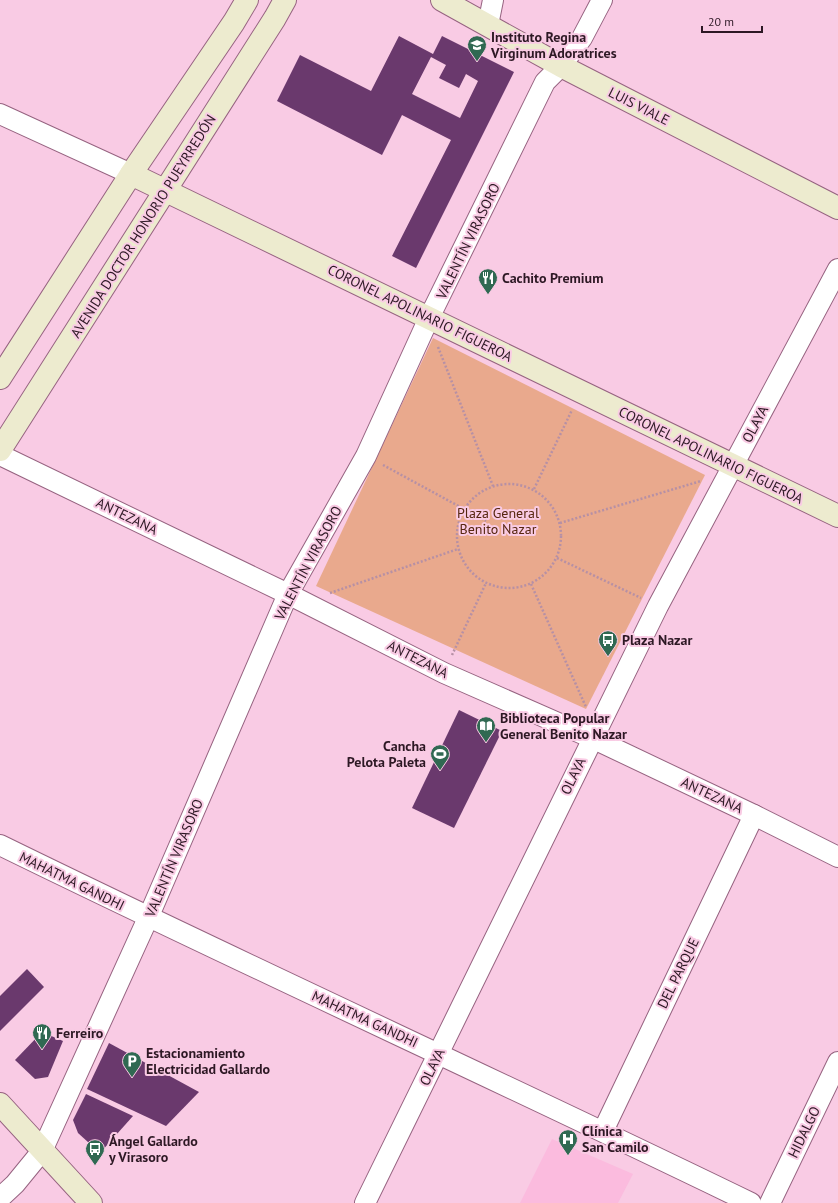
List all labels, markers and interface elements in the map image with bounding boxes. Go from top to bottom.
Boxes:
scale bar [702,8,762,34]
text: 20 m [708,14,734,29]
place label: Instituto Regina Virginum Adoratrices [490,28,617,62]
school or university icon: Instituto Regina Virginum Adoratrices [466,34,488,62]
street label: LUIS VIALE [605,83,673,129]
street label: AVENIDA DOCTOR HONORIO PUEYRREDÓN [66,111,220,341]
street label: VALENTÍN VIRASORO [432,180,504,303]
street label: CORONEL APOLINARIO FIGUEROA [325,260,516,366]
restaurant icon: Cachito Premium [477,267,499,295]
place label: Cachito Premium [502,269,603,287]
street label: CORONEL APOLINARIO FIGUEROA [616,402,807,508]
street label: OLAYA [738,402,773,446]
street label: ANTEZANA [93,493,161,539]
street label: VALENTÍN VIRASORO [270,503,346,624]
park label: Plaza General Benito Nazar [457,504,539,538]
bus stop icon: Plaza Nazar [597,629,619,657]
place label: Plaza Nazar [622,631,692,649]
street label: ANTEZANA [384,636,452,682]
place label: Biblioteca Popular General Benito Nazar [500,709,627,743]
library icon: Biblioteca Popular General Benito Nazar [475,715,497,743]
place label: Cancha Pelota Paleta [347,737,426,771]
sports icon: Cancha Pelota Paleta [429,743,451,771]
street label: OLAYA [556,754,590,798]
street label: ANTEZANA [678,773,746,817]
street label: VALENTÍN VIRASORO [141,796,207,921]
street label: MAHATMA GANDHI [16,848,128,914]
street label: DEL PARQUE [653,935,703,1011]
street label: MAHATMA GANDHI [309,987,421,1051]
restaurant icon: Ferreiro [31,1022,53,1050]
place label: Ferreiro [56,1024,104,1042]
place label: Estacionamiento Electricidad Gallardo [146,1044,270,1078]
street label: OLAYA [415,1045,449,1089]
parking icon: Estacionamiento Electricidad Gallardo [121,1050,143,1078]
street label: HIDALGO [784,1103,824,1161]
place label: Clínica San Camilo [582,1122,649,1156]
hospital icon: Clínica San Camilo [557,1128,579,1156]
place label: Ángel Gallardo y Virasoro [108,1132,198,1166]
bus stop icon: Ángel Gallardo y Virasoro [84,1138,106,1166]

